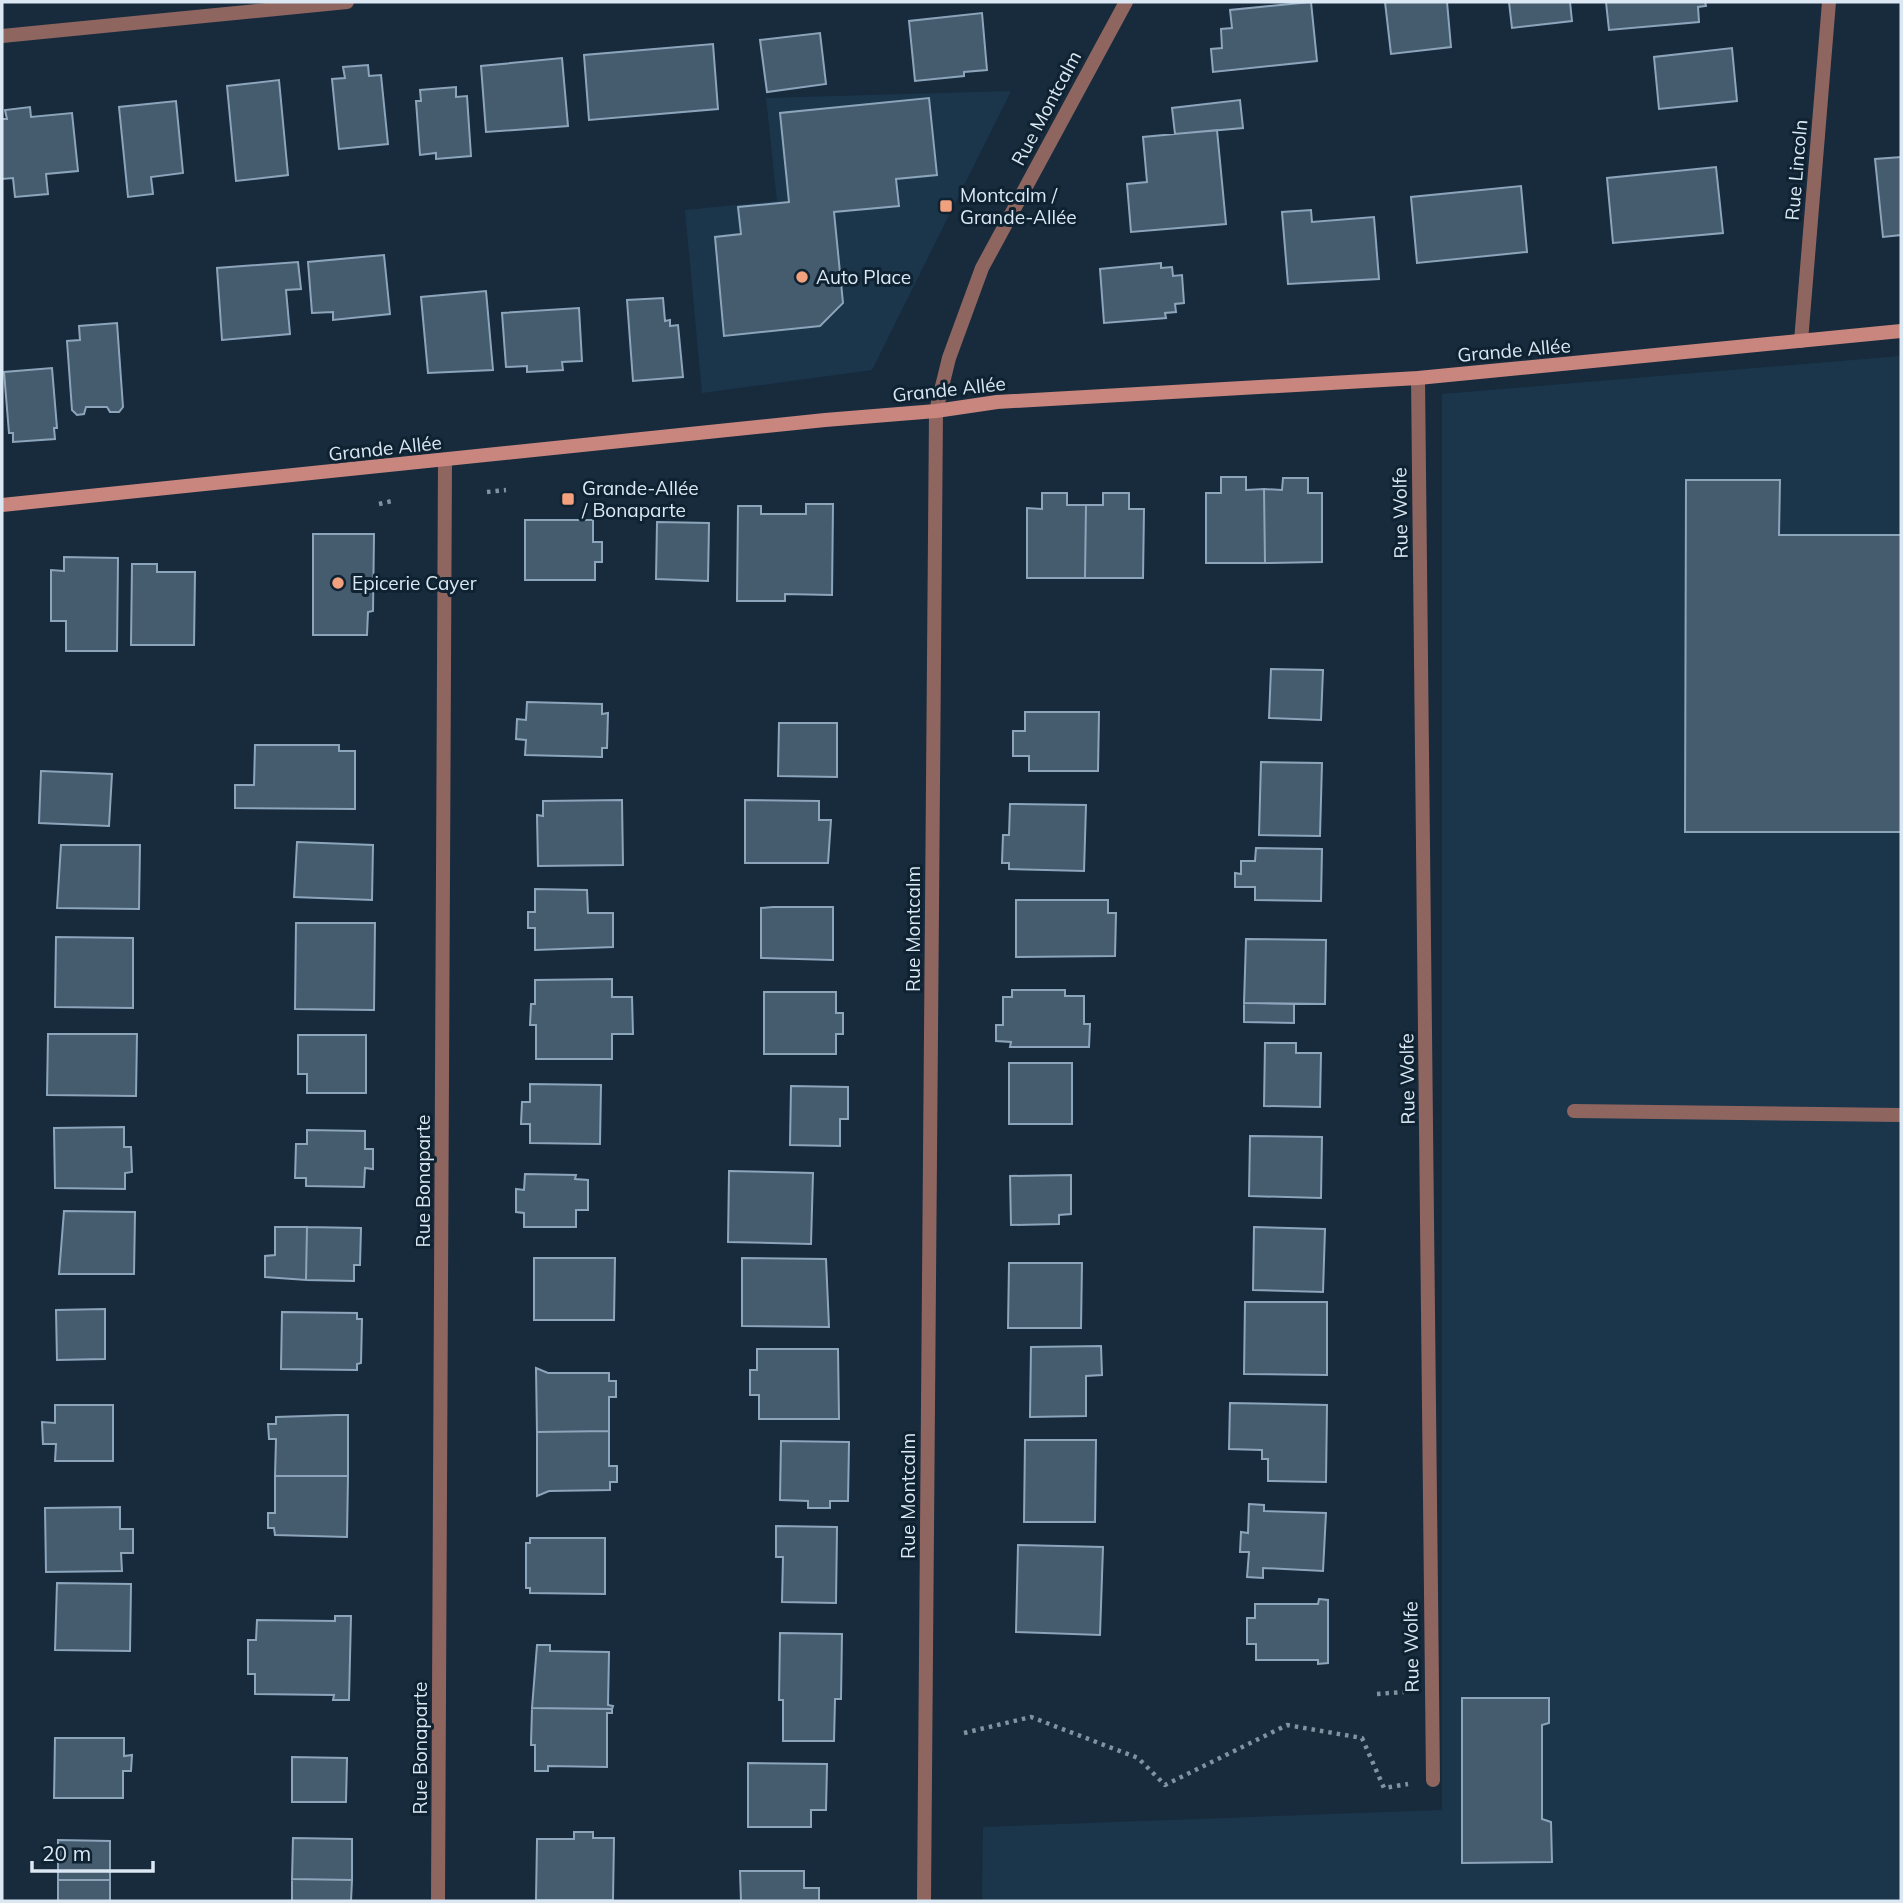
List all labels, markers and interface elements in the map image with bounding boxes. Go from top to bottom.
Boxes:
street label: Rue Montcalm [1006,47,1086,169]
street label: Rue Lincoln [1780,119,1812,221]
place label: Montcalm / Grande-Allée [960,183,1077,229]
marker: Montcalm / Grande-Allée [938,198,954,214]
place label: Auto Place [816,265,911,289]
marker: Auto Place [794,269,810,285]
street label: Grande Allée [1456,333,1572,367]
street label: Grande Allée [891,371,1007,407]
street label: Grande Allée [327,430,443,466]
street label: Rue Wolfe [1387,467,1413,559]
place label: Grande-Allée / Bonaparte [581,476,699,522]
marker: Grande-Allée / Bonaparte [560,491,576,507]
place label: Epicerie Cayer [352,571,477,595]
marker: Epicerie Cayer [330,575,346,591]
street label: Rue Montcalm [901,866,925,992]
street label: Rue Wolfe [1394,1033,1420,1125]
street label: Rue Bonaparte [411,1115,435,1247]
street label: Rue Montcalm [896,1433,920,1559]
street label: Rue Wolfe [1398,1601,1424,1693]
street label: Rue Bonaparte [408,1682,432,1814]
scale bar [32,1829,152,1873]
text: 20 m [42,1840,91,1866]

